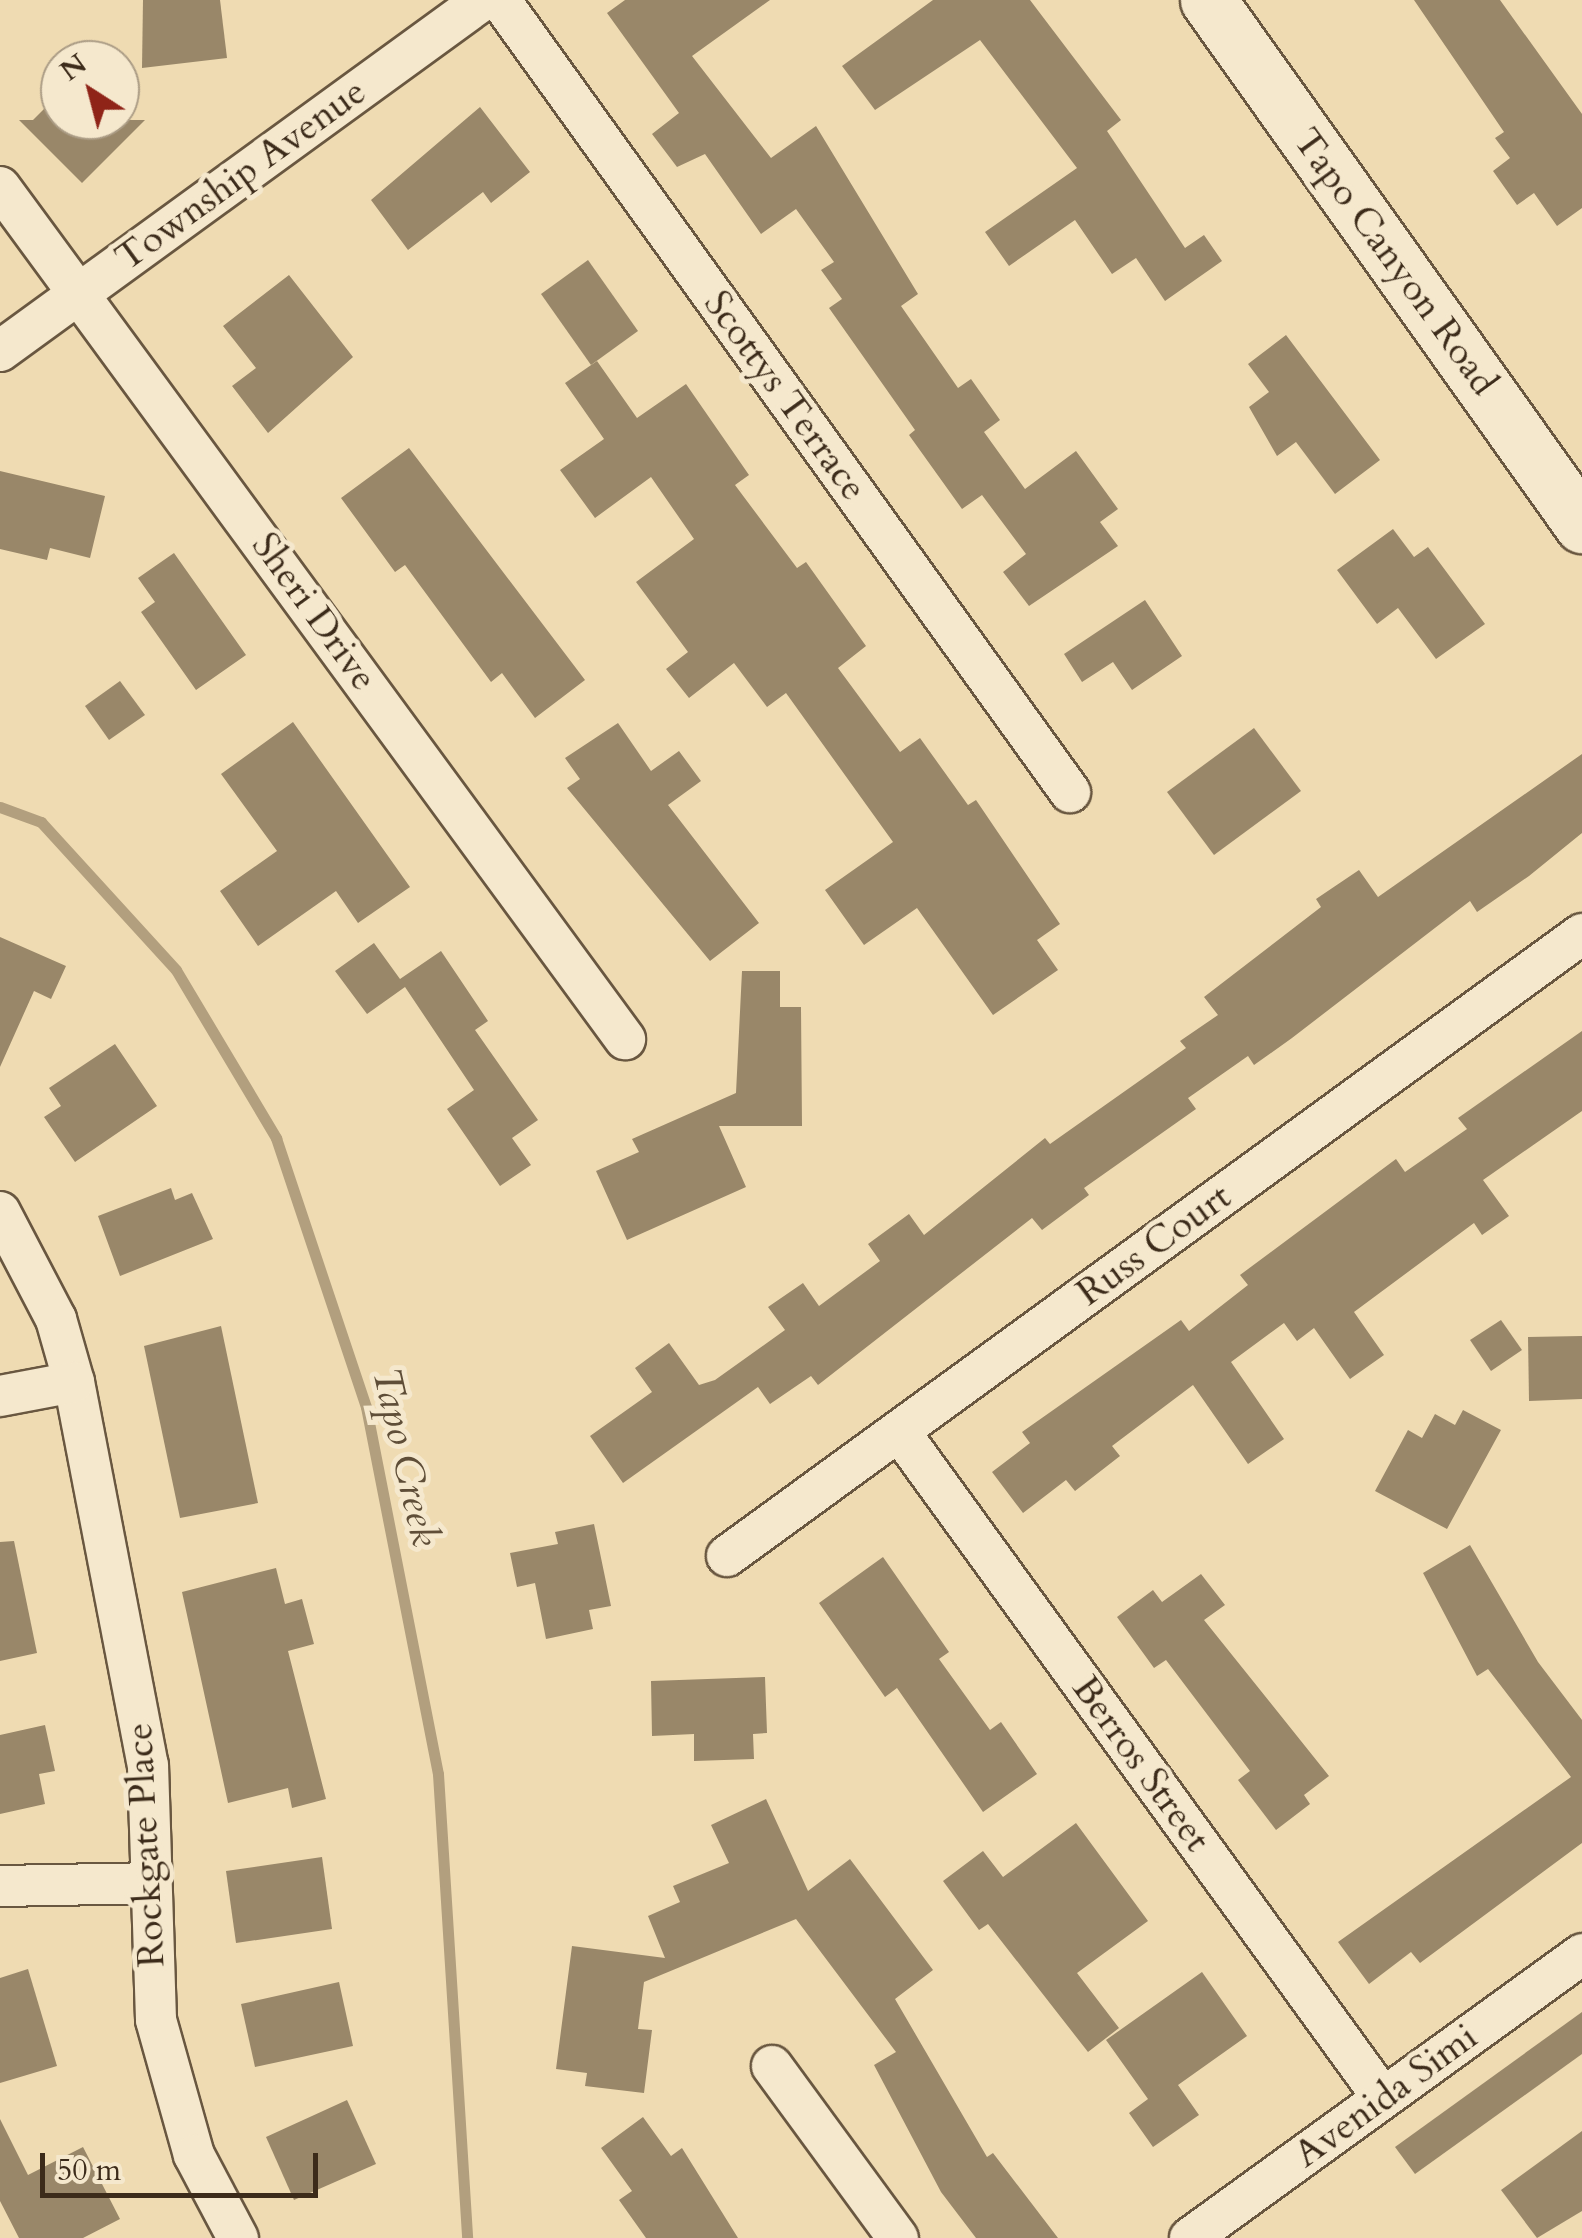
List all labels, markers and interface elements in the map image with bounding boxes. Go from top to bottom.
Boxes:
north arrow [40,40,140,140]
text: N [53,45,95,90]
street label: Township Avenue [107,69,375,281]
street label: Tapo Canyon Road [1283,120,1507,404]
street label: Scottys Terrace [694,282,876,510]
street label: Sheri Drive [242,524,386,700]
street label: Russ Court [1068,1174,1240,1316]
water label: Tapo Creek [361,1363,449,1551]
street label: Berros Street [1062,1667,1220,1861]
street label: Rockgate Place [117,1722,175,1968]
street label: Avenida Simi [1286,2014,1486,2178]
scale bar [45,2133,322,2195]
text: 50 m [57,2150,121,2191]

